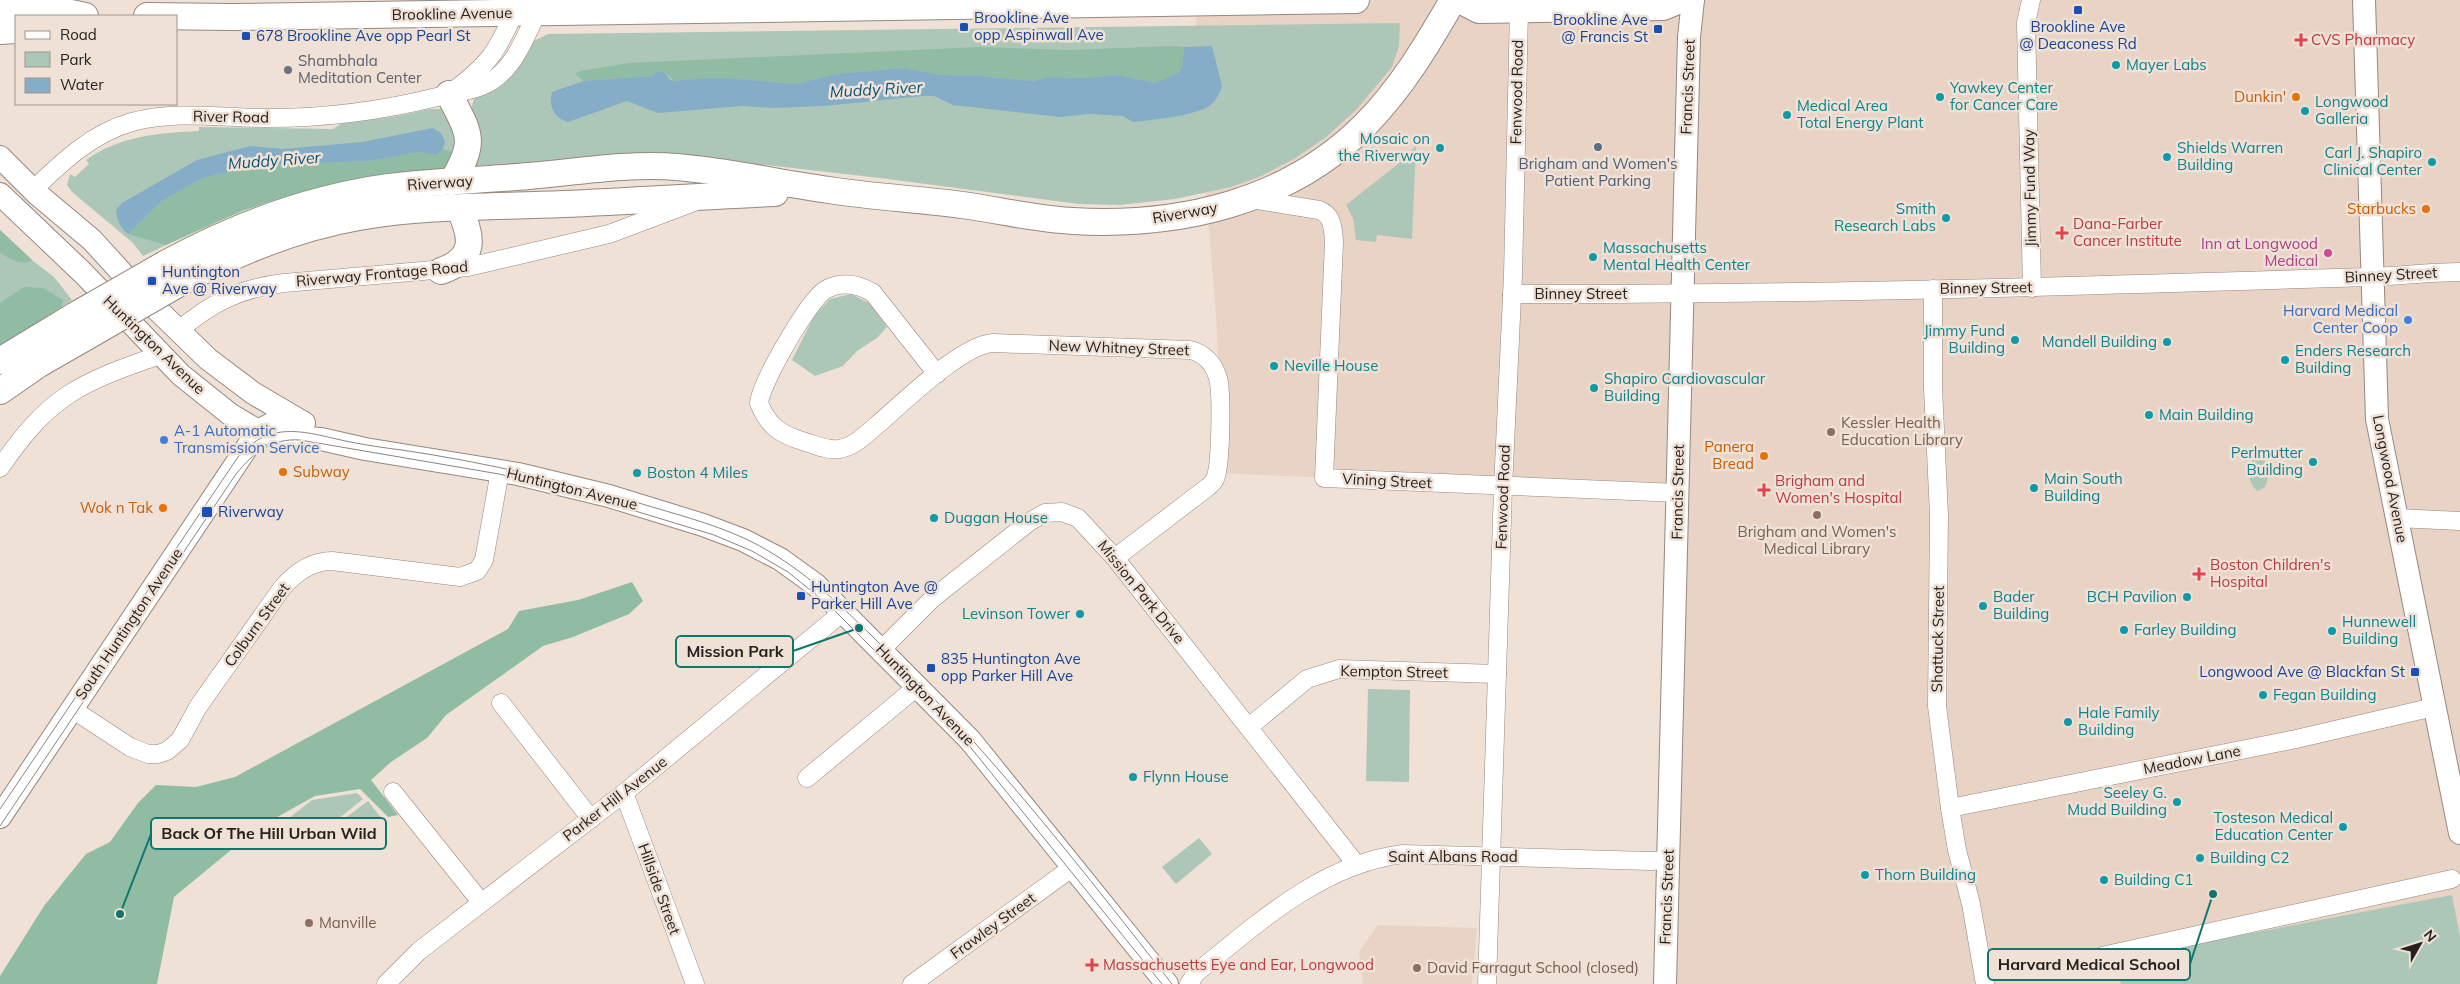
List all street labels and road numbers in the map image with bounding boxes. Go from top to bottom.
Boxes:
street label: Brookline Avenue [391,3,512,24]
street label: Fenwood Road [1506,39,1527,145]
street label: Francis Street [1676,39,1699,135]
street label: River Road [193,106,269,127]
street label: Jimmy Fund Way [2019,129,2040,247]
street label: Riverway [407,171,473,194]
street label: Riverway [1151,197,1219,228]
street label: Riverway Frontage Road [295,257,469,290]
street label: Binney Street [2344,263,2438,286]
street label: Binney Street [1939,277,2033,298]
street label: Binney Street [1535,284,1627,303]
street label: Huntington Avenue [99,291,209,398]
street label: New Whitney Street [1048,336,1190,359]
street label: Longwood Avenue [2369,413,2412,544]
street label: Fenwood Road [1491,444,1514,550]
street label: Francis Street [1667,444,1688,540]
street label: Huntington Avenue [505,463,640,514]
street label: Vining Street [1342,469,1432,492]
street label: Mission Park Drive [1094,536,1189,647]
street label: South Huntington Avenue [71,544,186,703]
street label: Colburn Street [220,579,293,670]
street label: Shattuck Street [1927,586,1948,692]
street label: Huntington Avenue [872,640,979,750]
street label: Kempton Street [1340,661,1448,682]
street label: Meadow Lane [2142,741,2242,778]
street label: Parker Hill Avenue [559,752,671,845]
street label: Hillside Street [634,841,685,937]
street label: Saint Albans Road [1388,847,1518,866]
street label: Francis Street [1655,849,1678,945]
street label: Frawley Street [946,888,1039,963]

